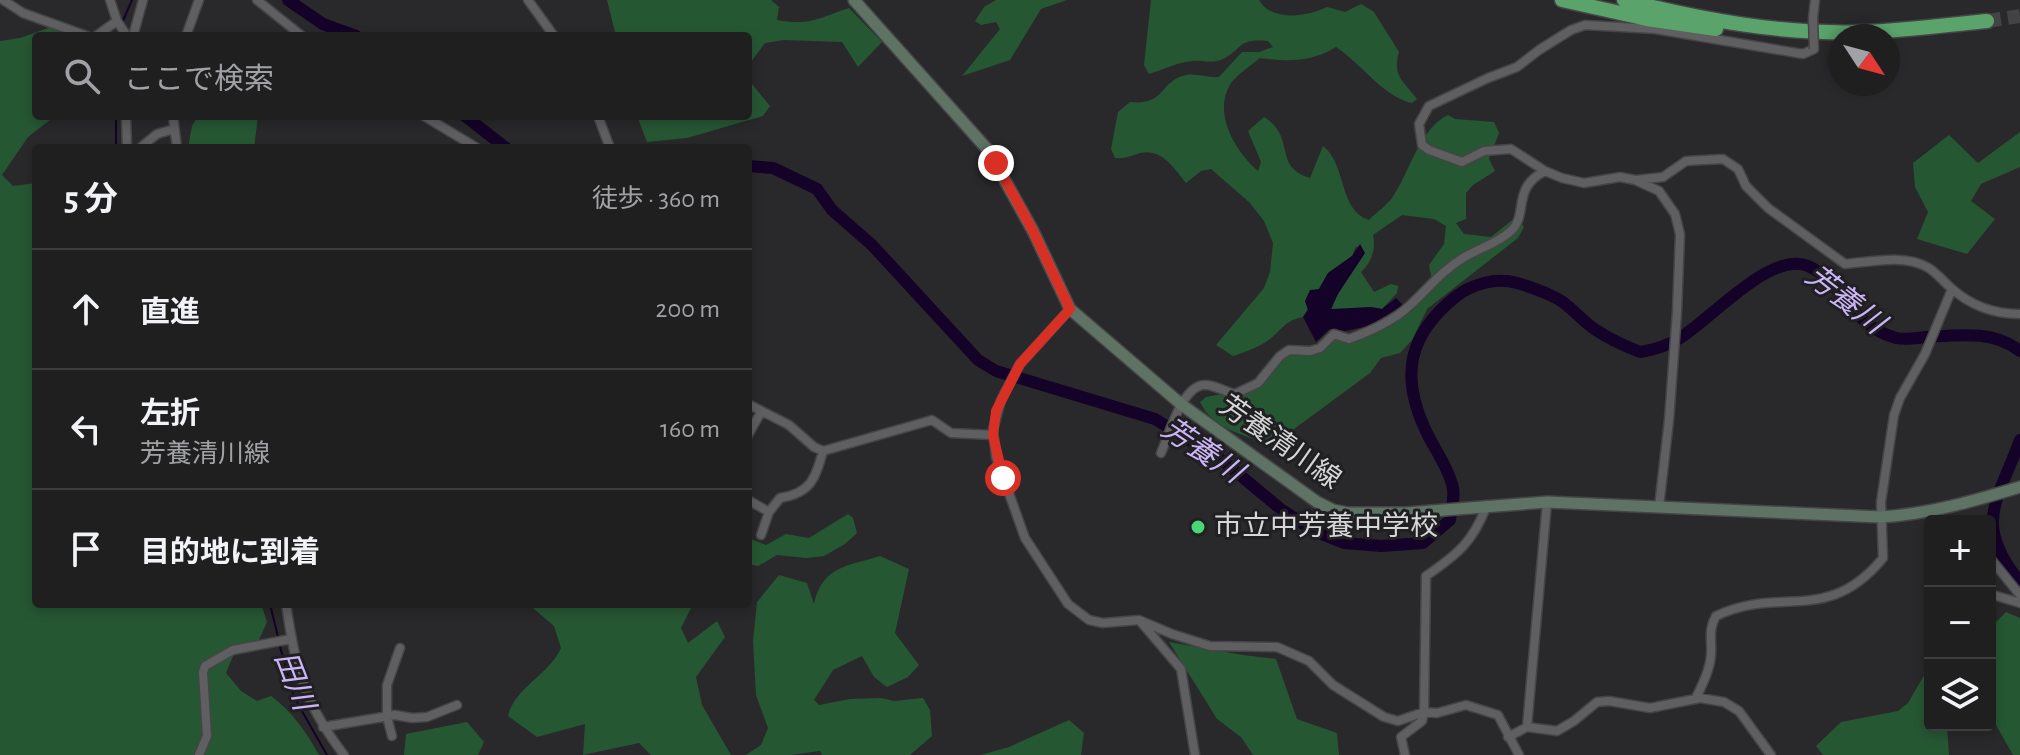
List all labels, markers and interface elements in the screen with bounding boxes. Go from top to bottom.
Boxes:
north arrow [1828,24,1900,96]
search box [32,32,752,120]
icon: search [60,54,104,98]
text: ここで検索 [124,65,274,95]
route end [978,145,1014,181]
text: 5 分 [64,183,118,217]
text: 徒歩 · 360 m [592,186,720,212]
water label: 芳養川 [1800,259,1893,341]
icon: ahead [64,287,108,331]
text: 200 m [656,296,720,322]
text: 直進 [140,298,200,328]
street label: 芳養清川線 [1215,390,1347,495]
text: 左折 [140,399,200,429]
icon: left [64,407,108,451]
water label: 芳養川 [1156,412,1251,490]
text: 160 m [660,416,720,442]
text: 芳養清川線 [140,441,270,467]
route start [985,460,1021,496]
place label: 市立中芳養中学校 [1214,511,1438,541]
map controls [1924,515,1996,731]
button: + [1924,515,1996,587]
marker: 市立中芳養中学校 [1189,518,1207,536]
icon: arrive [64,527,108,571]
text: 目的地に到着 [140,538,320,568]
button: − [1924,587,1996,659]
water label: 田川 [269,648,320,717]
button: layers [1924,659,1996,731]

